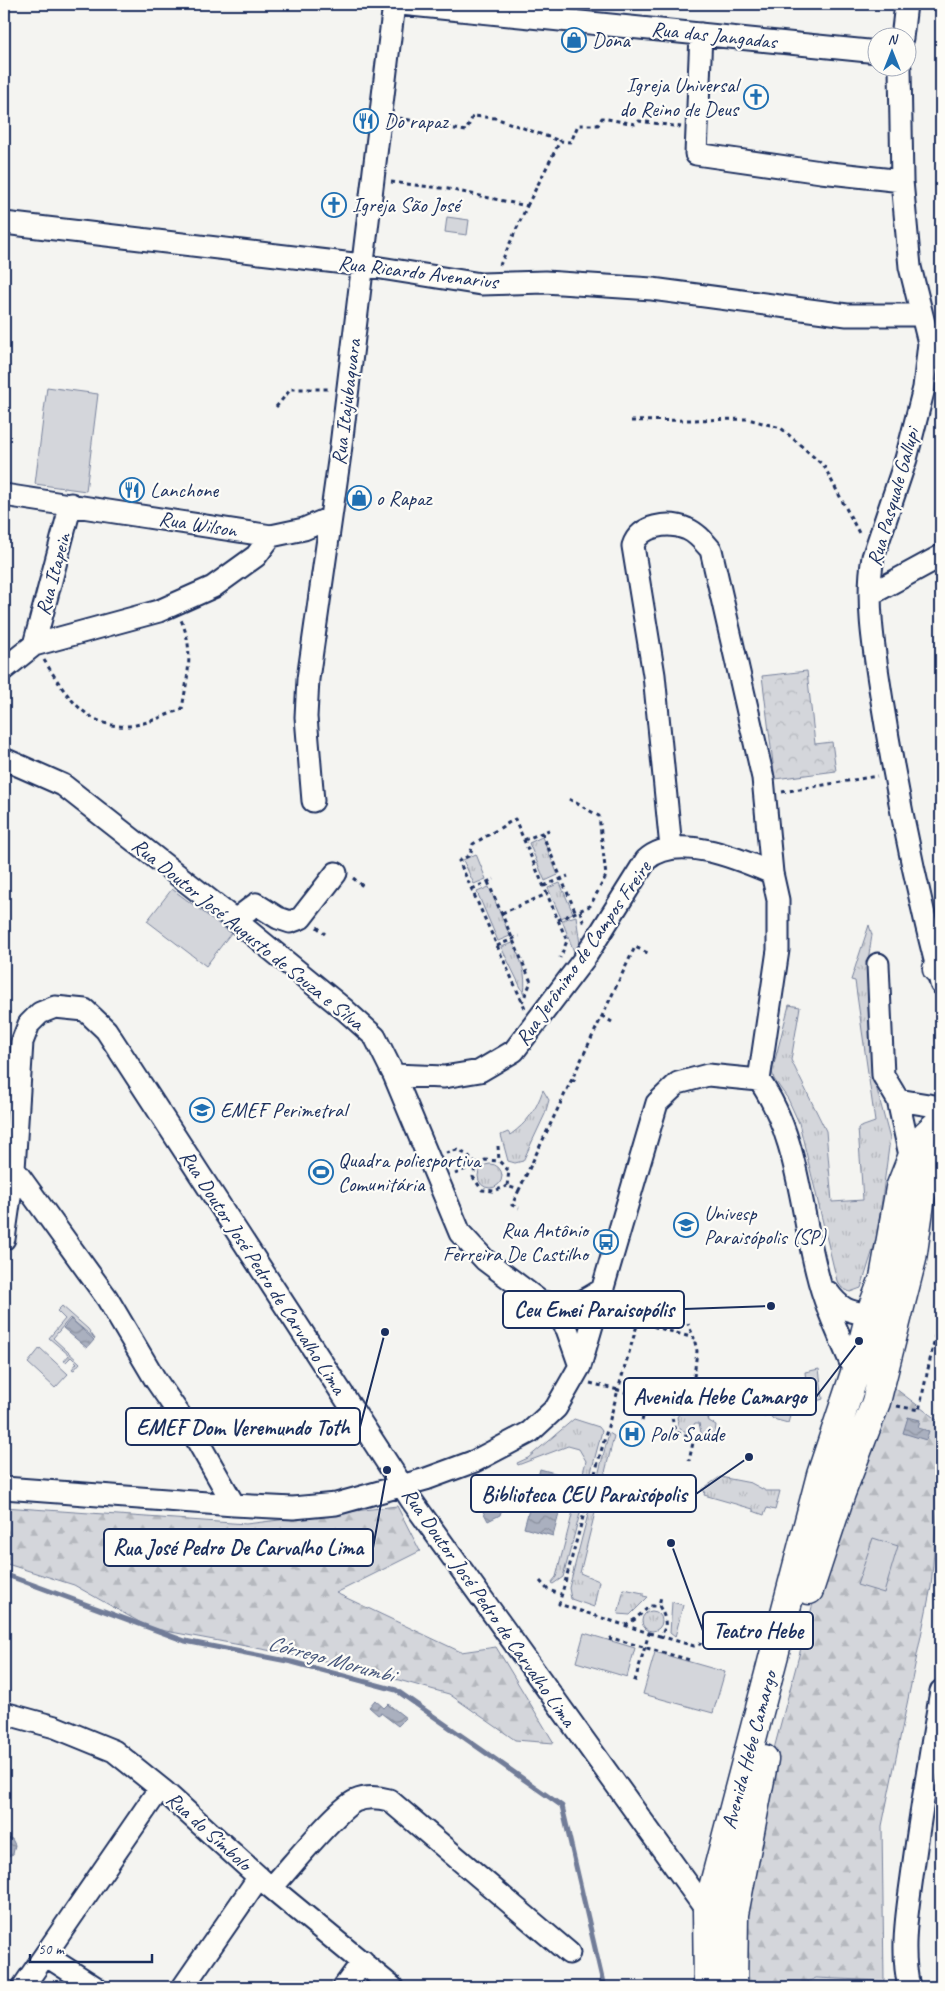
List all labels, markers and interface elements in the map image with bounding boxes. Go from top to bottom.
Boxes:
street label: Rua das Jangadas [650,15,780,55]
shop icon: Dona [561,27,587,53]
place label: Dona [592,27,631,53]
north arrow [868,28,918,78]
text: N [888,31,899,48]
place label: Igreja Universal do Reino de Deus [619,72,741,122]
church icon: Igreja Universal do Reino de Deus [743,84,769,110]
restaurant icon: Do rapaz [353,108,379,134]
place label: Do rapaz [384,108,449,134]
church icon: Igreja São José [321,192,347,218]
place label: Igreja São José [352,192,463,218]
street label: Rua Ricardo Avenarius [337,249,501,295]
street label: Rua Itajubaquara [325,336,367,466]
street label: Rua Pasquale Gallupi [861,422,926,569]
restaurant icon: Lanchone [119,477,145,503]
place label: Lanchone [150,477,219,503]
shop icon: o Rapaz [346,485,372,511]
place label: o Rapaz [376,485,434,511]
street label: Rua Wilson [157,505,240,543]
street label: Rua Itapein [30,528,77,618]
street label: Rua Doutor José Augusto de Souza e Silva [127,832,371,1037]
street label: Rua Jerônimo de Campos Freire [509,855,657,1050]
school or university icon: EMEF Perimetral [189,1097,215,1123]
place label: EMEF Perimetral [220,1097,350,1123]
street label: Rua Doutor José Pedro de Carvalho Lima [174,1145,353,1400]
place label: Quadra poliesportiva Comunitária [338,1147,483,1197]
sports icon: Quadra poliesportiva Comunitária [308,1159,334,1185]
place label: Univesp Paraisópolis (SP) [704,1200,827,1250]
school or university icon: Univesp Paraisópolis (SP) [673,1212,699,1238]
place label: Rua Antônio Ferreira De Castilho [443,1217,591,1267]
bus stop icon: Rua Antônio Ferreira De Castilho [593,1229,619,1255]
callout: Ceu Emei Paraisopólis [503,1291,684,1328]
text: Ceu Emei Paraisopólis [514,1296,676,1324]
callout: Avenida Hebe Camargo [624,1378,816,1415]
text: Avenida Hebe Camargo [633,1383,809,1411]
callout: EMEF Dom Veremundo Toth [126,1408,360,1445]
text: EMEF Dom Veremundo Toth [136,1414,351,1442]
hospital icon: Polo Saúde [619,1421,645,1447]
place label: Polo Saúde [650,1421,726,1447]
callout: Biblioteca CEU Paraisópolis [471,1475,696,1512]
text: Biblioteca CEU Paraisópolis [481,1481,689,1509]
street label: Rua Doutor José Pedro de Carvalho Lima [396,1482,583,1733]
callout: Rua José Pedro De Carvalho Lima [104,1529,373,1566]
text: Rua José Pedro De Carvalho Lima [113,1534,365,1562]
callout: Teatro Hebe [703,1612,813,1649]
text: Teatro Hebe [713,1617,805,1645]
water label: Córrego Morumbi [265,1629,401,1690]
street label: Avenida Hebe Camargo [715,1666,783,1832]
street label: Rua do Símbolo [161,1786,259,1878]
scale bar [30,1931,152,1963]
text: 50 m [38,1940,65,1959]

